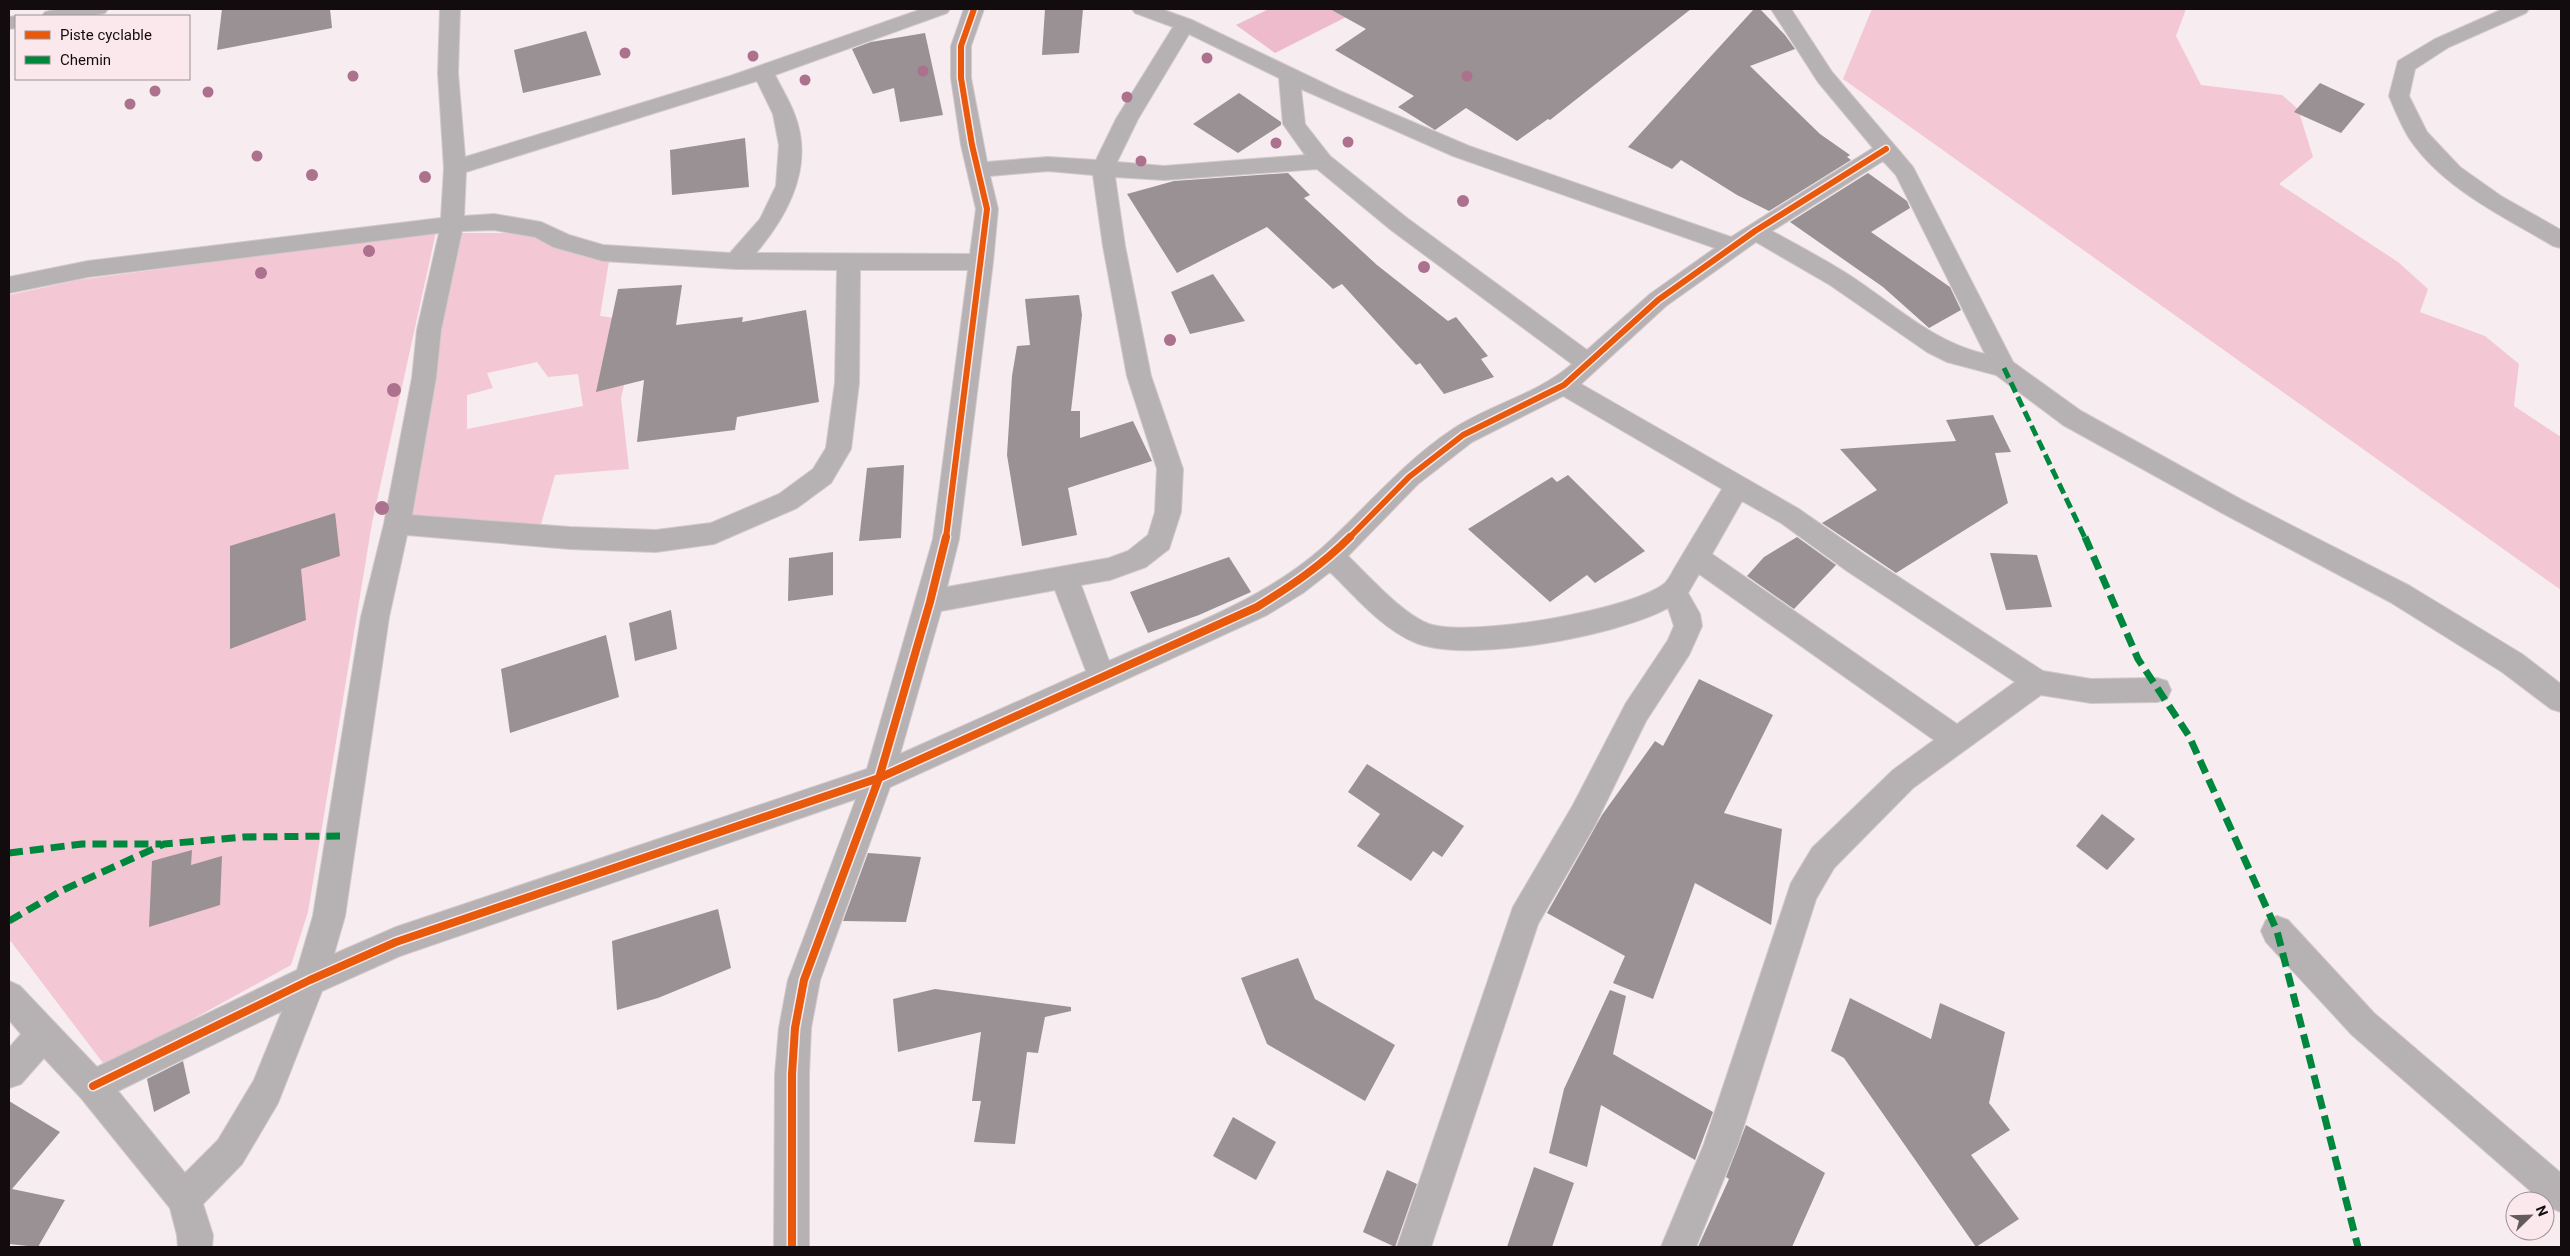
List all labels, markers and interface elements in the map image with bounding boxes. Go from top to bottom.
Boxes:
legend [15,15,190,80]
text: Piste cyclable [60,26,152,44]
text: Chemin [60,51,111,69]
north arrow [2505,1191,2555,1241]
text: N [2533,1203,2551,1219]

